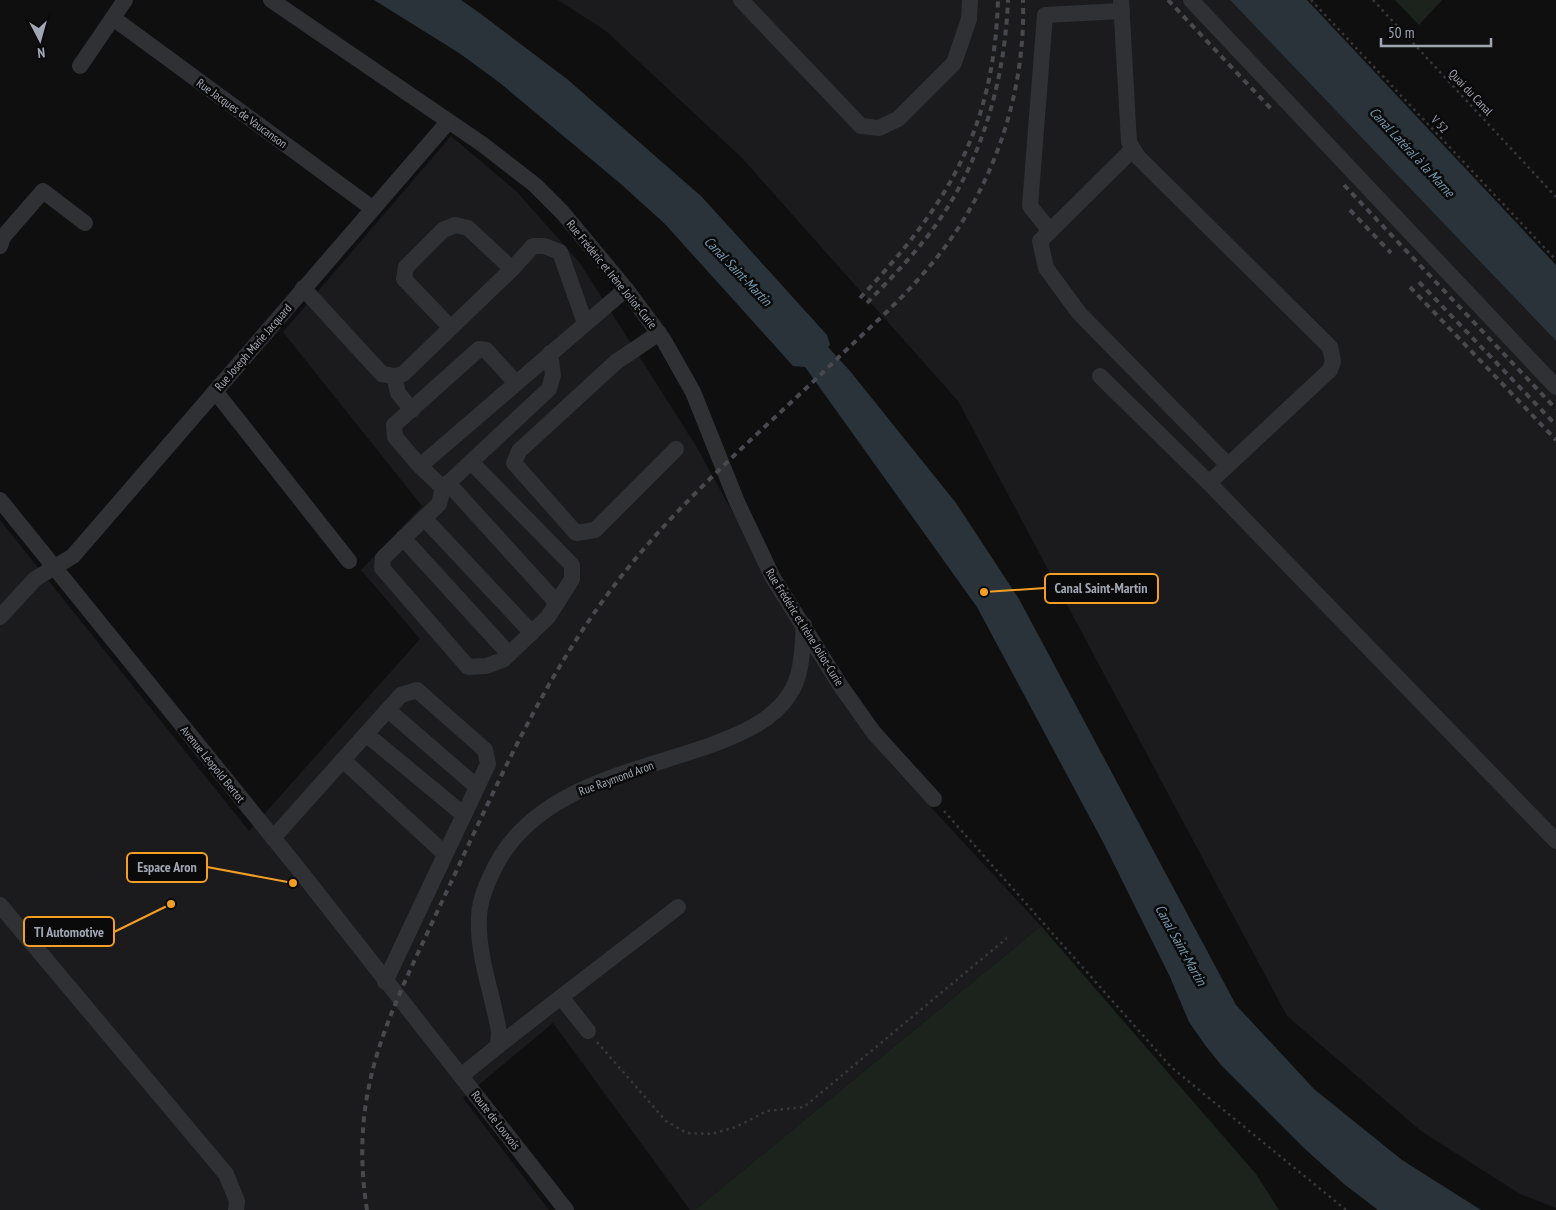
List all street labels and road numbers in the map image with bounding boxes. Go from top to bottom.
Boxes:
street label: Quai du Canal [1446,66,1496,118]
street label: Rue Jacques de Vaucanson [194,75,290,151]
street label: V 52 [1427,111,1452,136]
street label: Rue Frédéric et Irène Joliot-Curie [564,217,660,331]
street label: Rue Joseph Marie Jacquard [211,301,295,393]
street label: Rue Frédéric et Irène Joliot-Curie [763,566,847,688]
street label: Avenue Léopold Bertot [178,723,249,806]
street label: Rue Raymond Aron [576,758,656,798]
street label: Route de Louvois [468,1088,524,1152]

